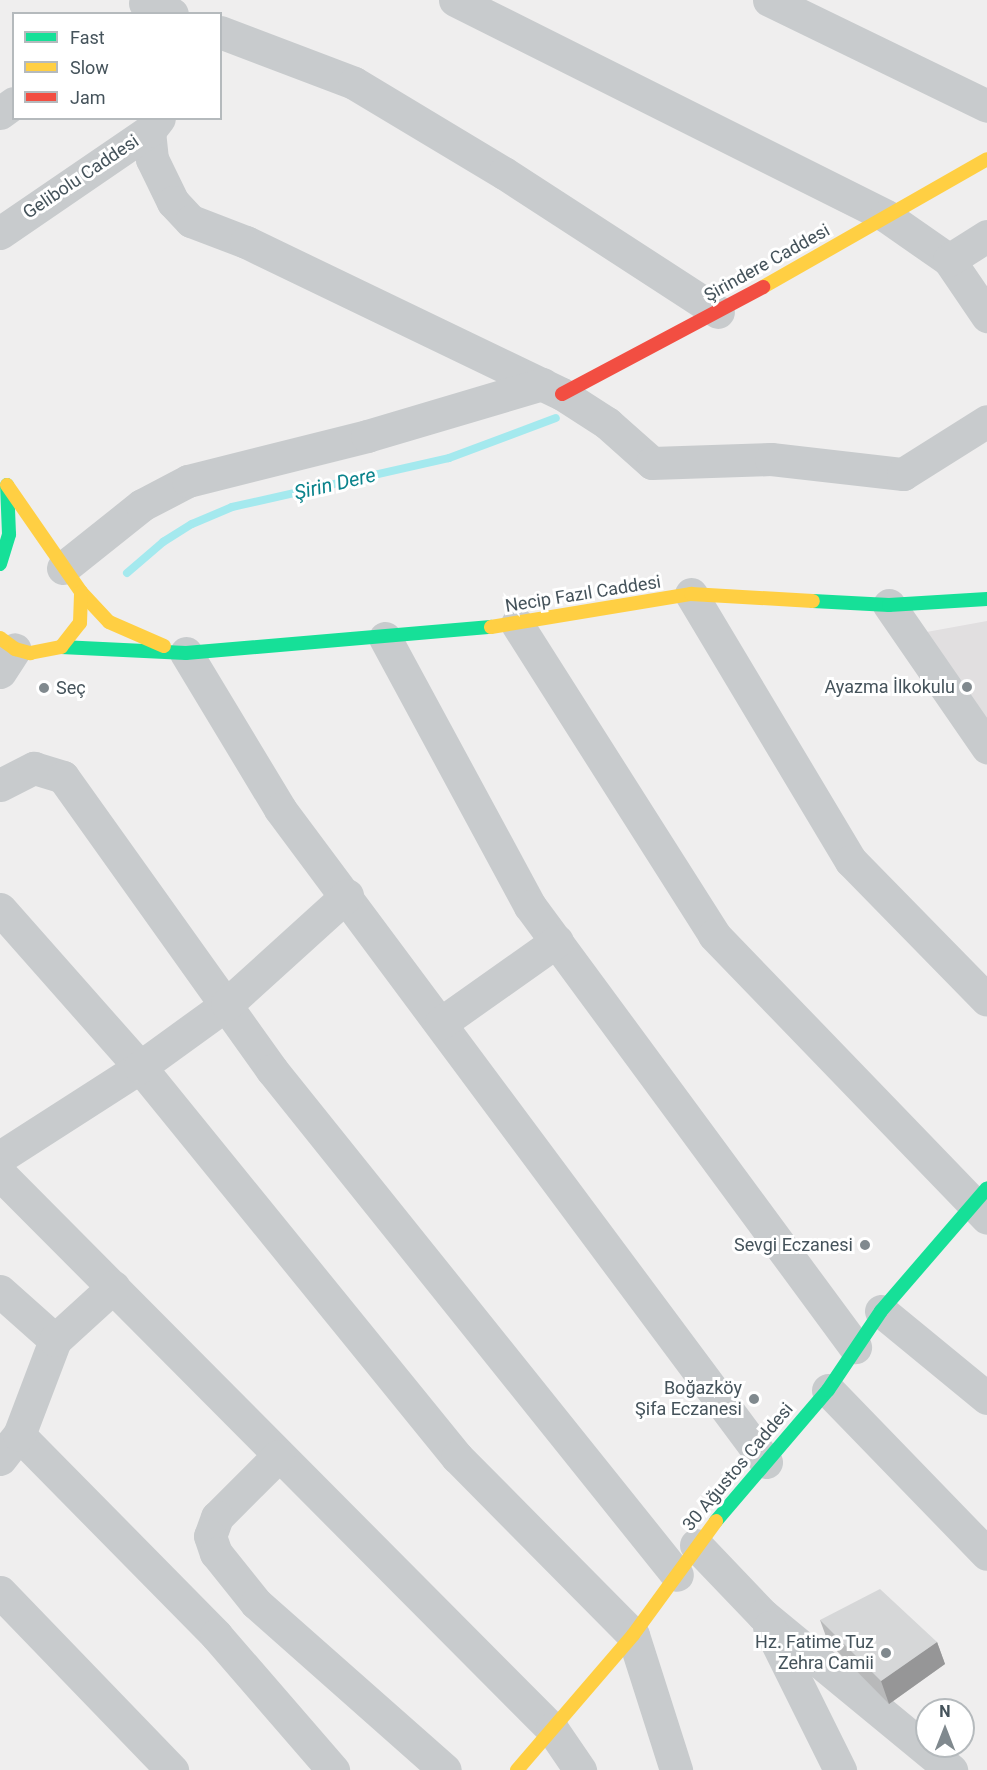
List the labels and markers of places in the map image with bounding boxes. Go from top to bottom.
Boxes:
place label: Ayazma İlkokulu [825,676,955,698]
place label: Seç [56,677,86,699]
marker: Ayazma İlkokulu [960,680,974,694]
marker: Seç [37,681,51,695]
place label: Sevgi Eczanesi [734,1234,853,1256]
marker: Sevgi Eczanesi [858,1238,872,1252]
place label: Boğazköy Şifa Eczanesi [635,1378,742,1420]
marker: Boğazköy Şifa Eczanesi [747,1392,761,1406]
place label: Hz. Fatime Tuz Zehra Camii [755,1632,874,1674]
marker: Hz. Fatime Tuz Zehra Camii [879,1646,893,1660]

